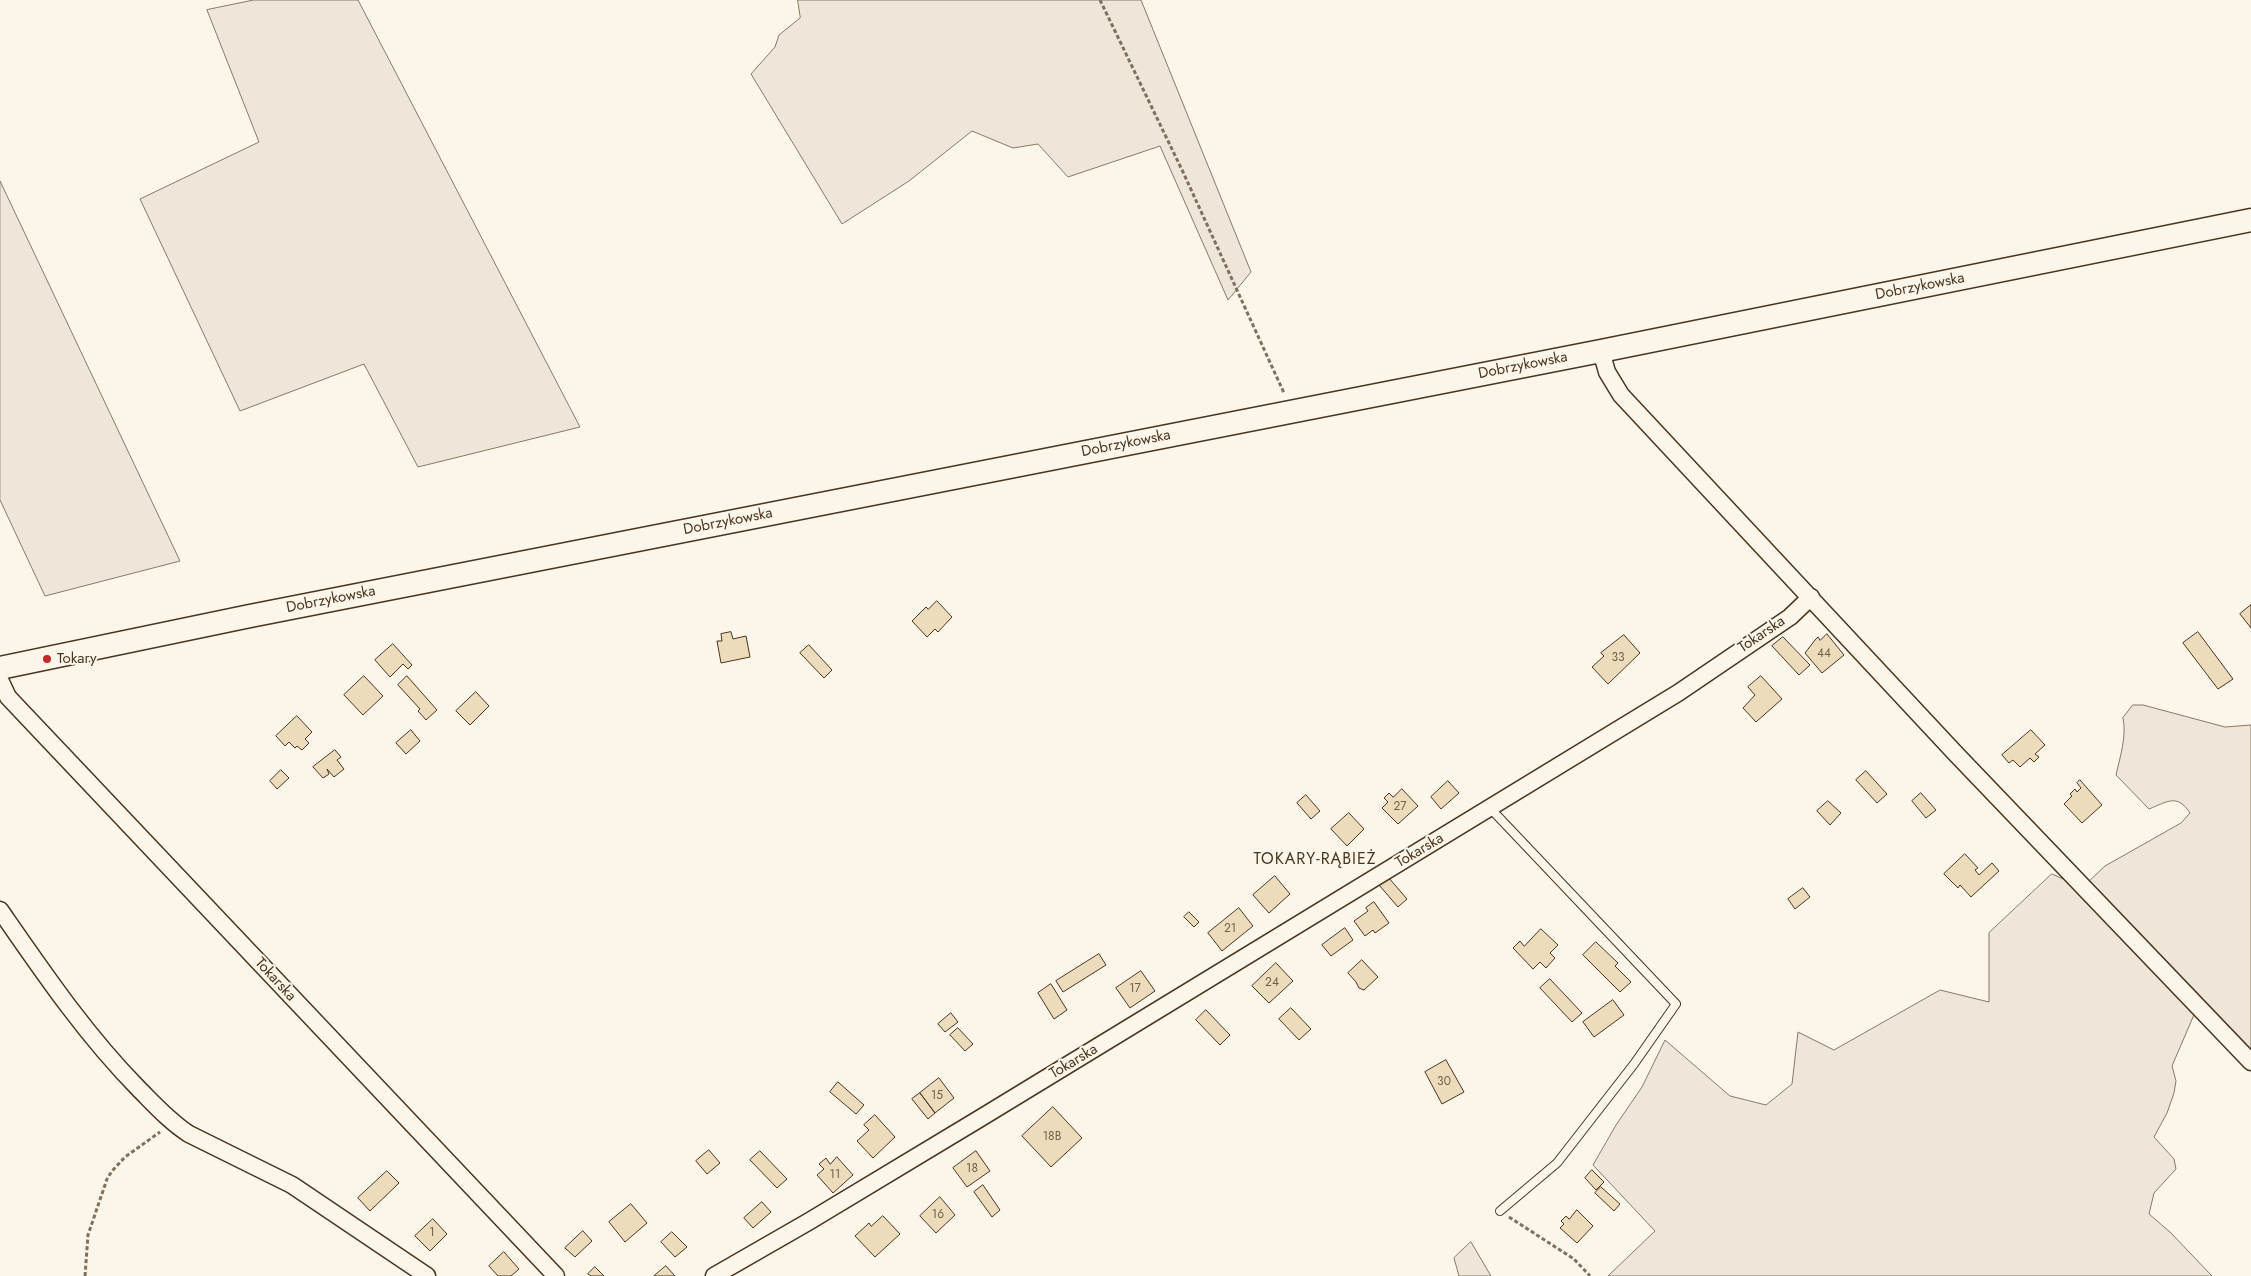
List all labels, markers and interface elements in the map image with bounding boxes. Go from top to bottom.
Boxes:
street label: Dobrzykowska [1874,270,1966,304]
street label: Dobrzykowska [1477,349,1569,383]
street label: Dobrzykowska [1080,427,1172,461]
street label: Dobrzykowska [682,505,774,539]
street label: Dobrzykowska [285,583,377,617]
street label: Tokarska [1735,613,1789,657]
house number: 44 [1817,647,1831,661]
place label: Tokary [57,650,97,668]
house number: 33 [1611,651,1625,665]
marker: Tokary [41,653,53,665]
house number: 27 [1393,800,1407,814]
street label: Tokarska [1393,830,1447,872]
district label: TOKARY-RĄBIEŻ [1252,850,1378,870]
house number: 21 [1224,922,1236,936]
street label: Tokarska [251,955,299,1005]
house number: 24 [1265,976,1279,990]
house number: 17 [1129,982,1141,996]
street label: Tokarska [1047,1041,1101,1083]
house number: 30 [1437,1075,1451,1089]
house number: 15 [931,1089,943,1103]
house number: 18B [1043,1130,1061,1144]
house number: 18 [966,1162,978,1176]
house number: 11 [830,1168,840,1182]
house number: 16 [932,1208,944,1222]
house number: 1 [429,1226,435,1240]

